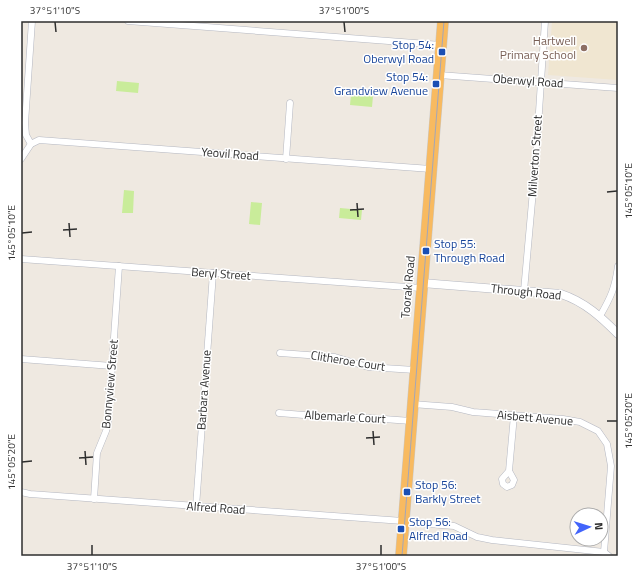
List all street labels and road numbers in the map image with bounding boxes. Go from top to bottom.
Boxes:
street label: Oberwyl Road [492,69,564,92]
street label: Milverton Street [522,114,547,197]
street label: Yeovil Road [201,142,259,165]
street label: Toorak Road [395,255,420,319]
street label: Beryl Street [191,262,252,285]
street label: Through Road [490,278,562,305]
street label: Bonnyview Street [96,338,123,429]
street label: Clitheroe Court [309,345,387,376]
street label: Barbara Avenue [191,349,216,431]
street label: Albemarle Court [304,405,387,428]
street label: Aisbett Avenue [496,405,574,430]
street label: Alfred Road [186,496,246,519]

